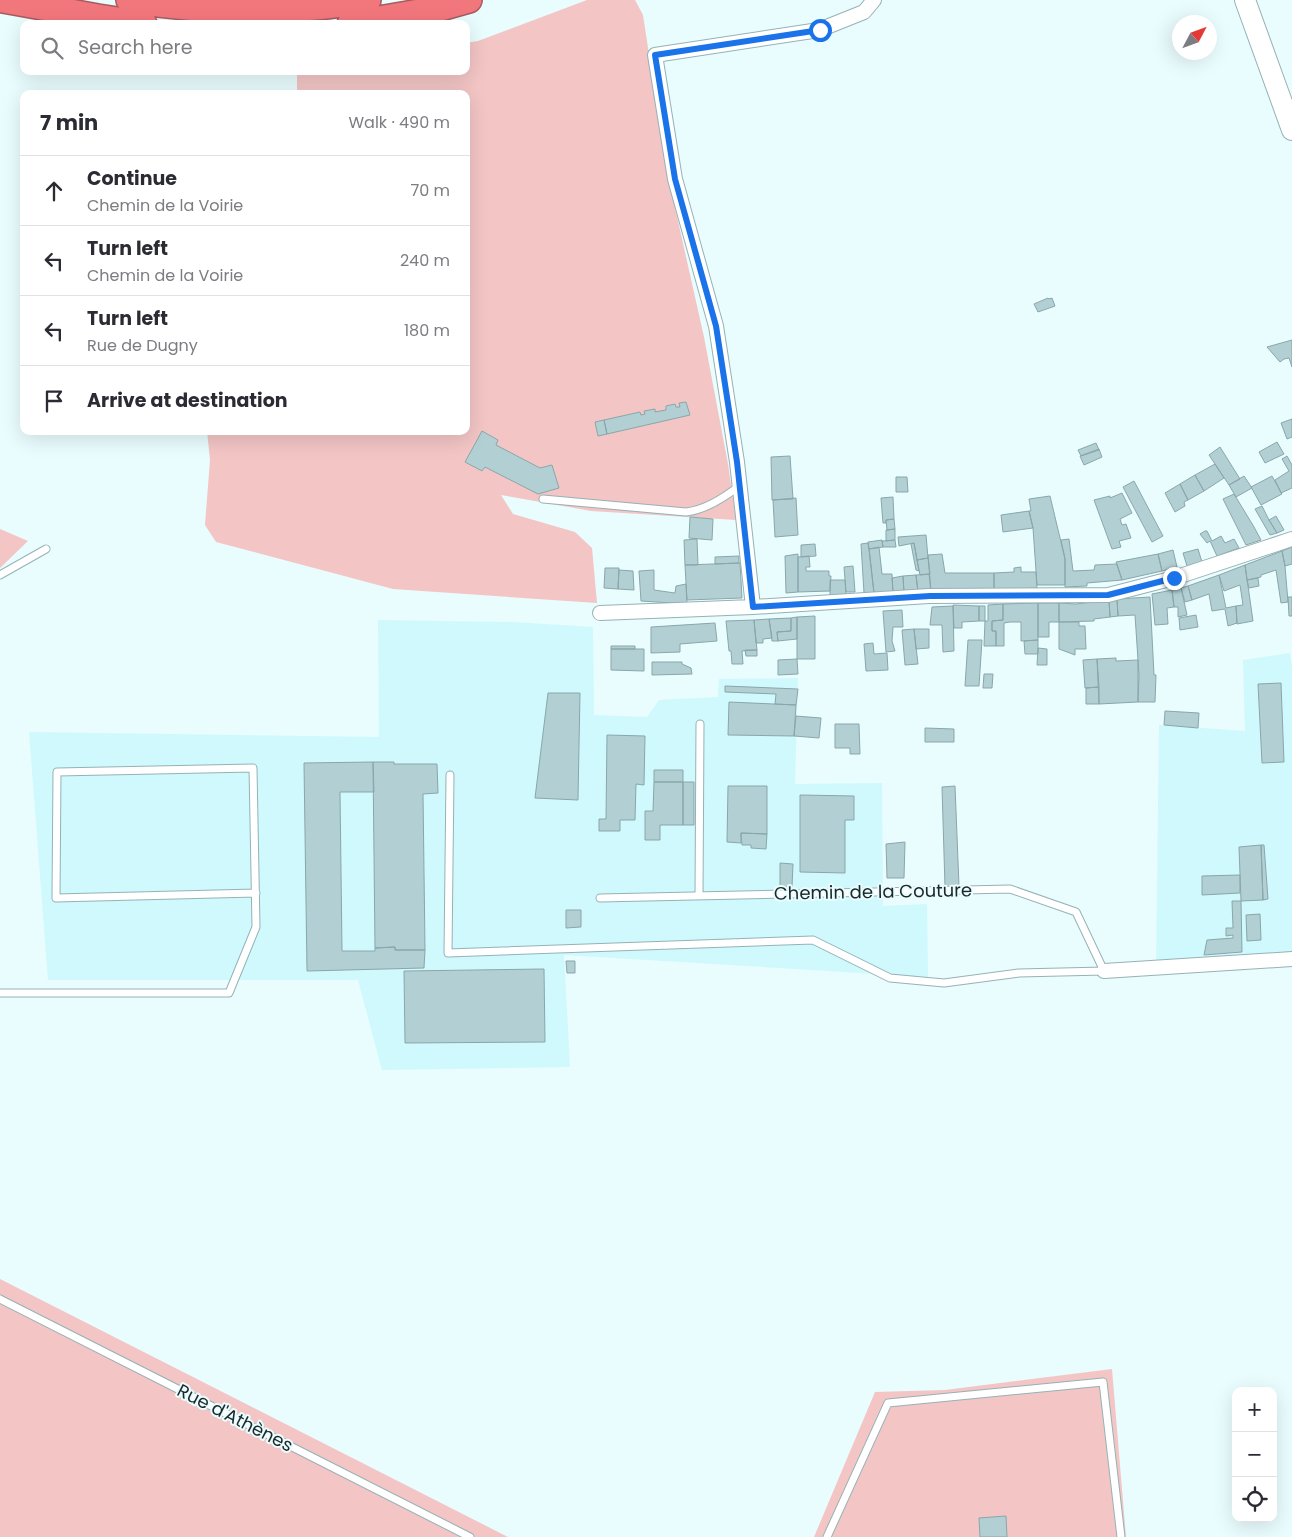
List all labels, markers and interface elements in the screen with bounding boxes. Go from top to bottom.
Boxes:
north arrow [1172,15,1217,60]
route start [809,19,832,42]
search box [20,20,470,75]
icon: search [38,34,66,62]
text: Search here [78,34,192,61]
text: 7 min [40,108,98,137]
text: Walk · 490 m [349,111,450,134]
text: Continue [87,165,177,192]
icon: ahead [40,177,68,205]
text: 70 m [410,179,450,202]
text: Chemin de la Voirie [87,194,243,217]
text: Turn left [87,235,168,262]
icon: left [40,247,68,275]
text: 240 m [400,249,450,272]
text: Chemin de la Voirie [87,264,243,287]
text: Turn left [87,305,168,332]
icon: left [40,317,68,345]
text: 180 m [404,319,450,342]
text: Rue de Dugny [87,334,198,357]
icon: arrive [40,387,68,415]
text: Arrive at destination [87,387,288,414]
route end [1163,567,1186,590]
street label: Chemin de la Couture [774,877,972,906]
street label: Rue d'Athènes [173,1378,297,1457]
map controls [1232,1387,1277,1522]
button: + [1232,1387,1277,1432]
button: − [1232,1432,1277,1477]
button: locate [1232,1477,1277,1522]

